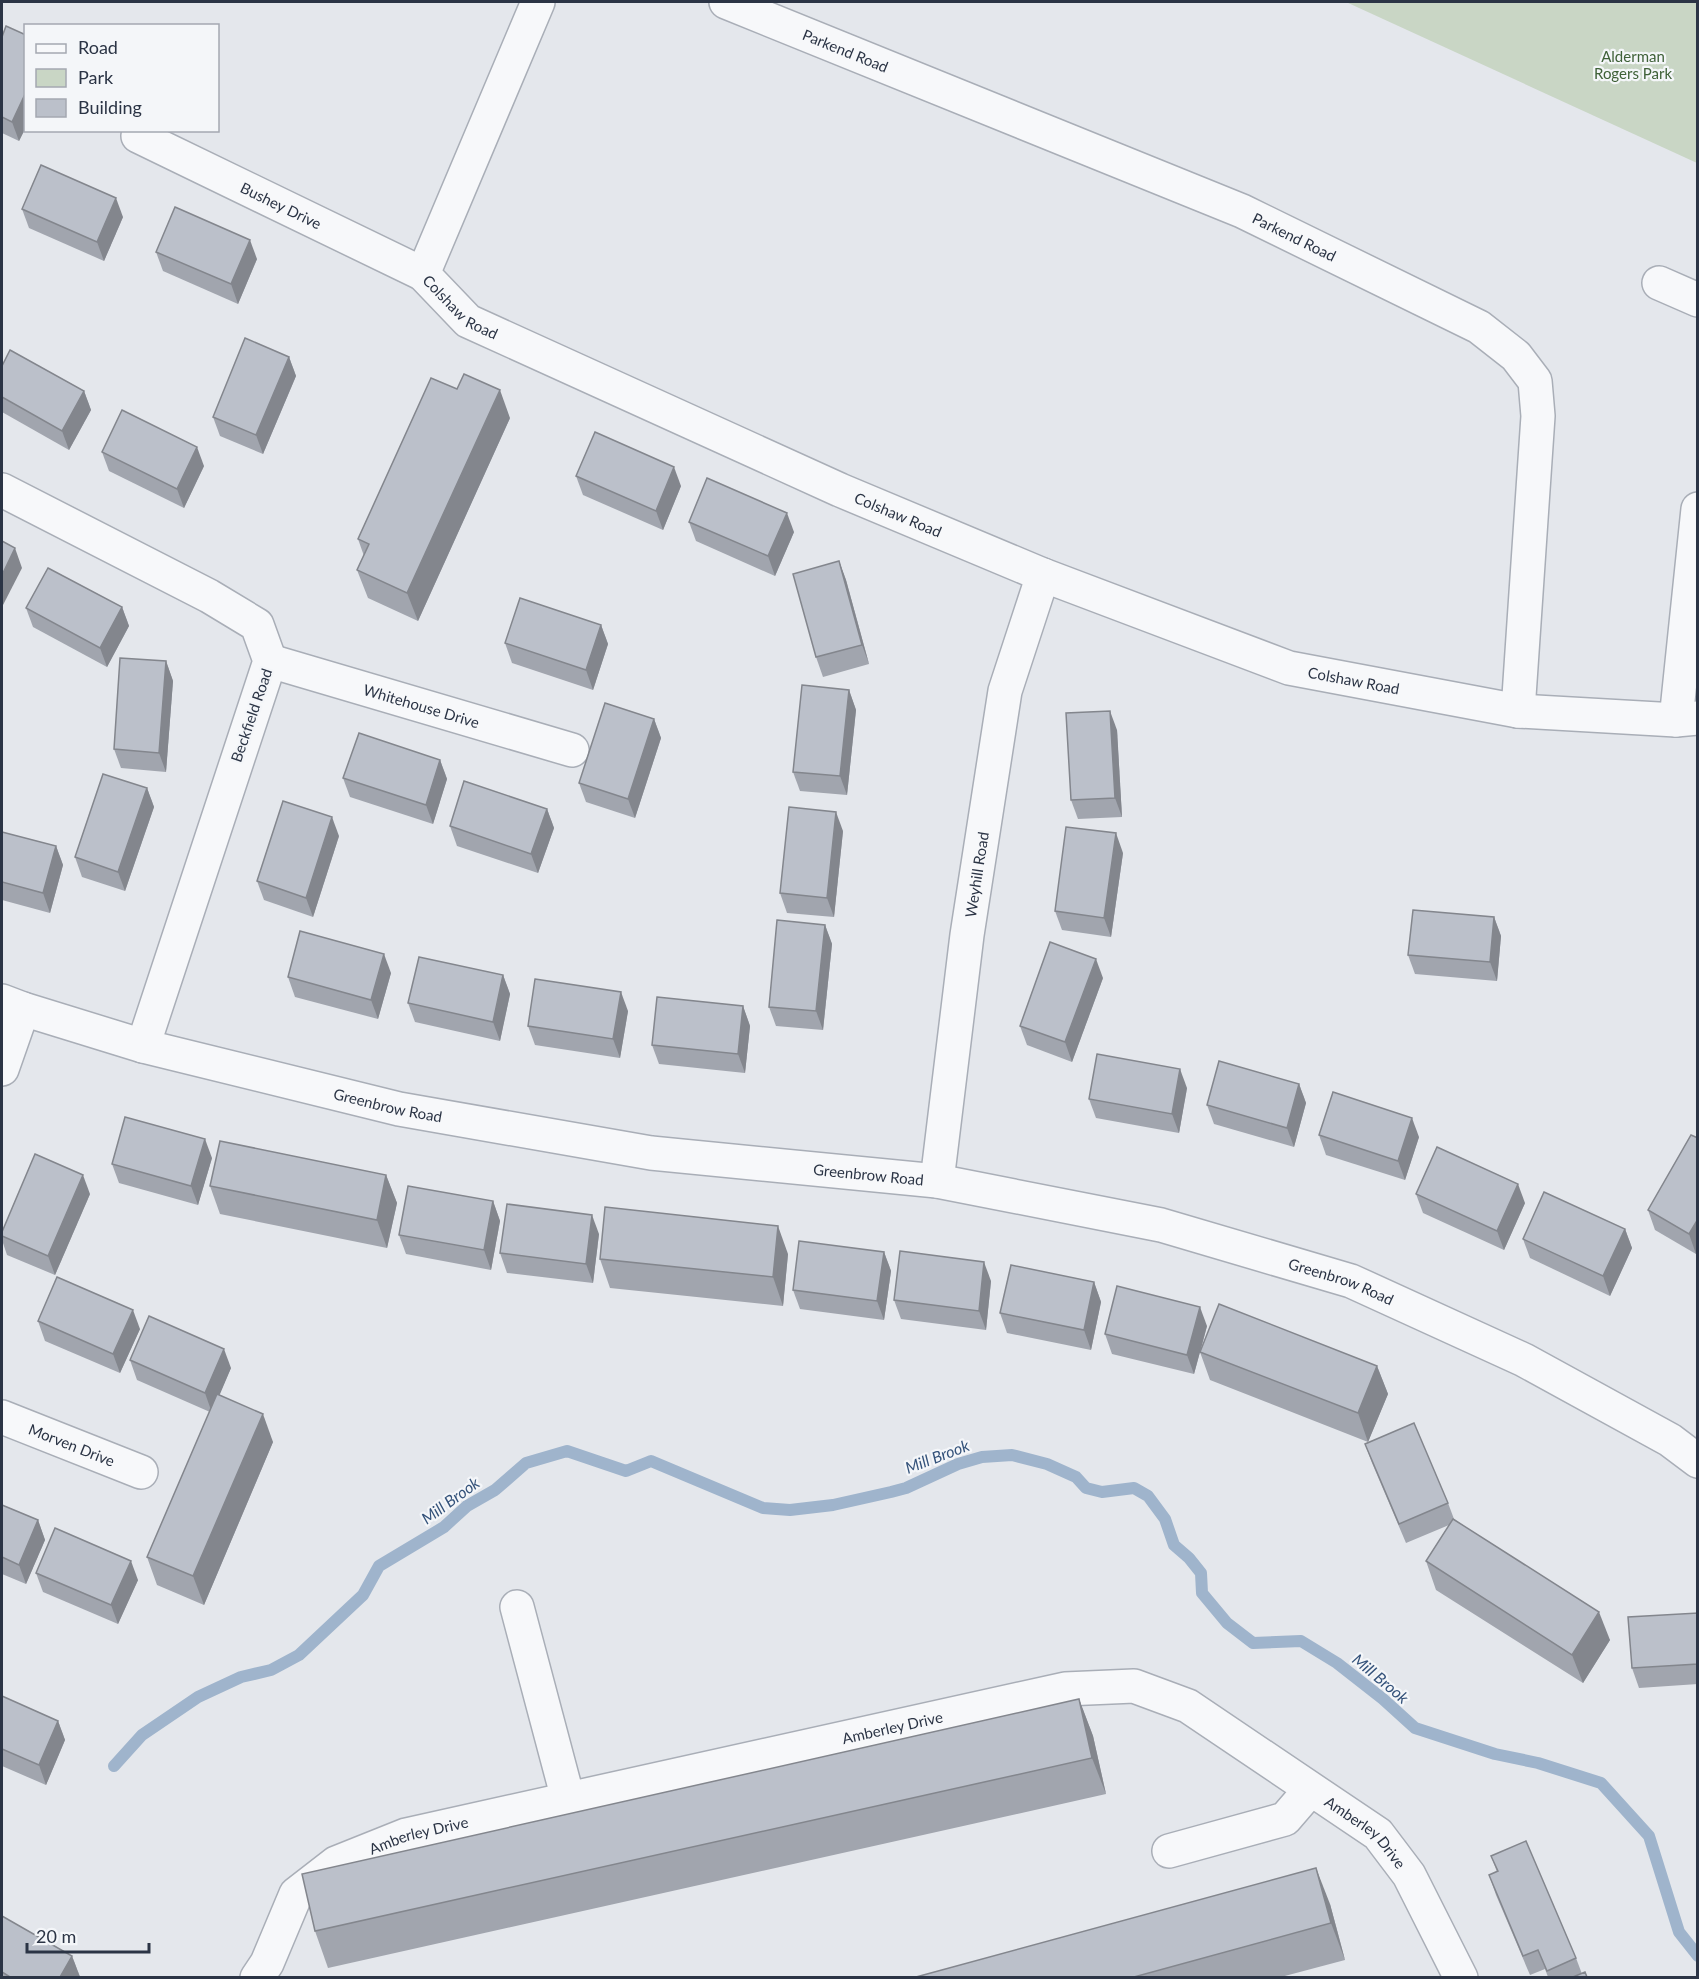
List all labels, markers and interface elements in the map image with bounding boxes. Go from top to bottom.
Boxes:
legend [24,24,219,132]
street label: Parkend Road [800,25,891,76]
text: Road [78,36,118,58]
park label: Alderman Rogers Park [1594,47,1672,82]
text: Park [78,66,114,88]
text: Building [78,96,142,118]
street label: Bushey Drive [238,178,324,233]
street label: Parkend Road [1250,209,1339,265]
street label: Colshaw Road [419,271,501,342]
street label: Colshaw Road [852,488,944,541]
street label: Colshaw Road [1307,663,1401,698]
street label: Beckfield Road [227,666,275,764]
street label: Whitehouse Drive [361,680,482,731]
street label: Weyhill Road [961,830,992,919]
street label: Greenbrow Road [332,1084,444,1125]
street label: Greenbrow Road [812,1160,924,1189]
street label: Greenbrow Road [1286,1254,1397,1308]
street label: Morven Drive [26,1419,117,1470]
water label: Mill Brook [902,1435,972,1477]
water label: Mill Brook [417,1472,483,1527]
water label: Mill Brook [1349,1649,1413,1707]
street label: Amberley Drive [840,1707,944,1747]
street label: Amberley Drive [1322,1792,1410,1872]
street label: Amberley Drive [366,1812,470,1858]
scale bar [27,1916,148,1954]
text: 20 m [36,1925,76,1947]

